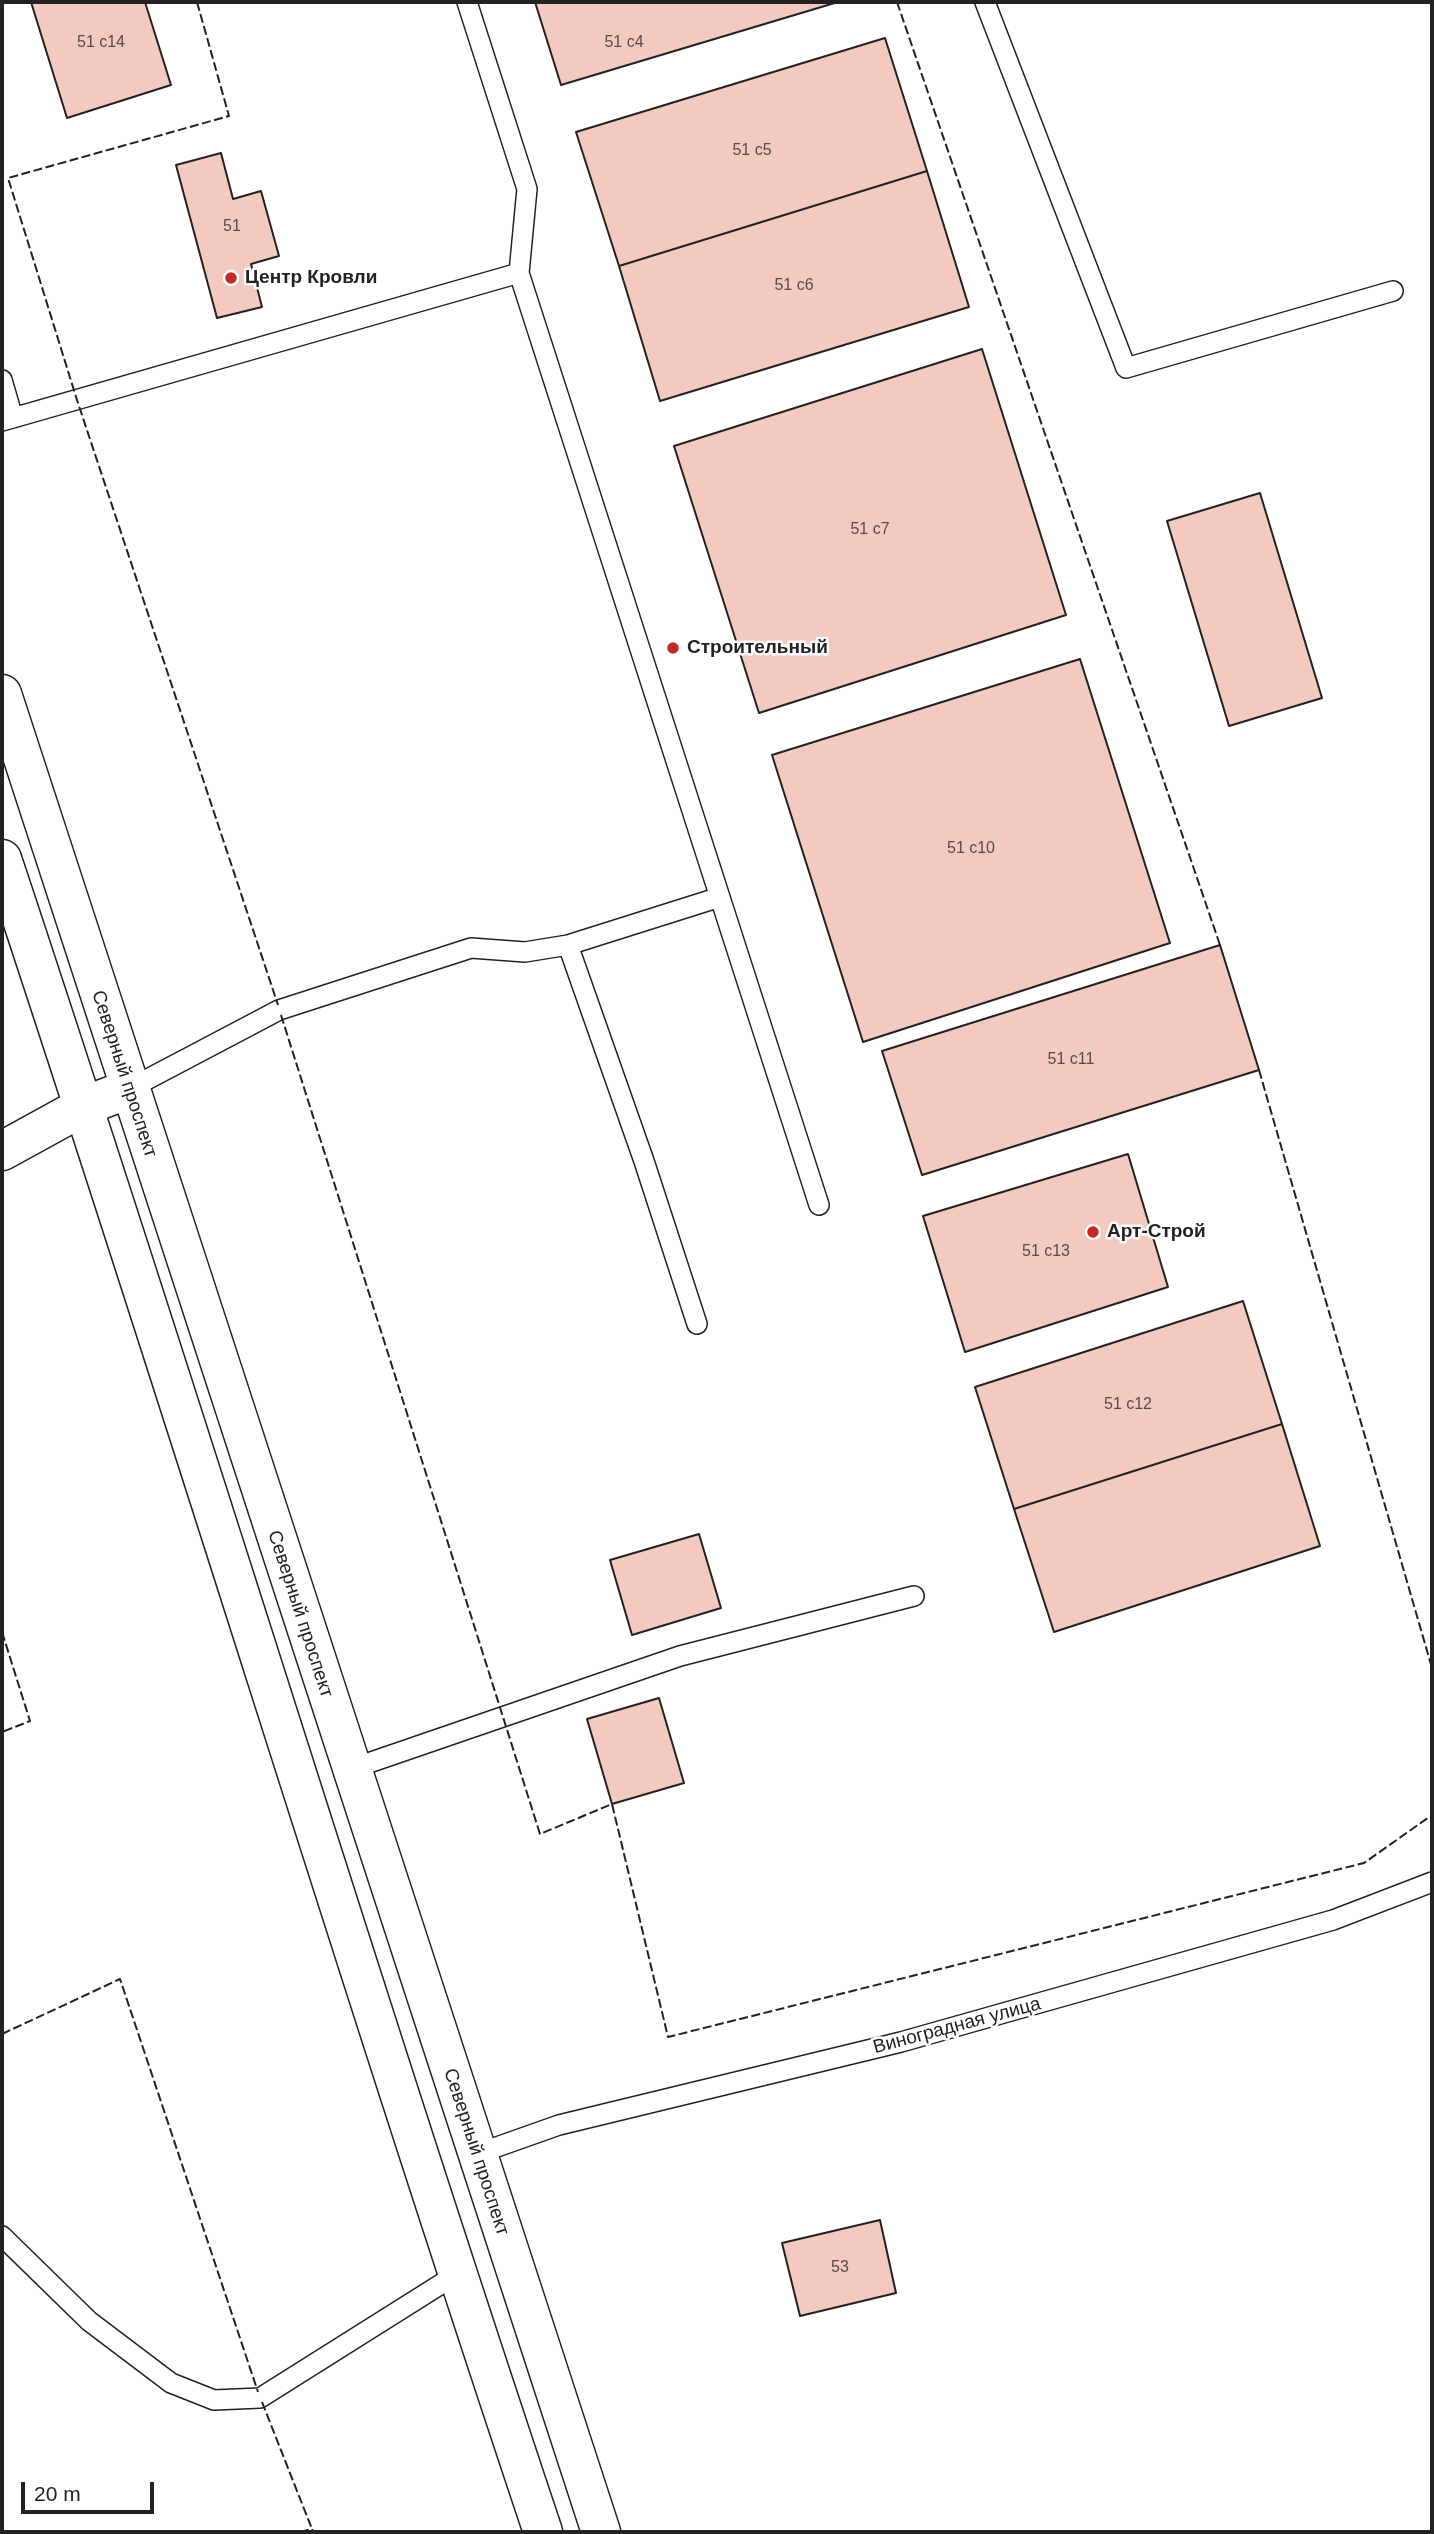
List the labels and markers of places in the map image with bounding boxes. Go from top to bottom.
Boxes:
place label: Центр Кровли [245,267,377,289]
marker: Центр Кровли [223,270,239,286]
place label: Строительный [687,637,828,659]
marker: Строительный [665,640,681,656]
place label: Арт-Строй [1107,1221,1206,1243]
marker: Арт-Строй [1085,1224,1101,1240]

